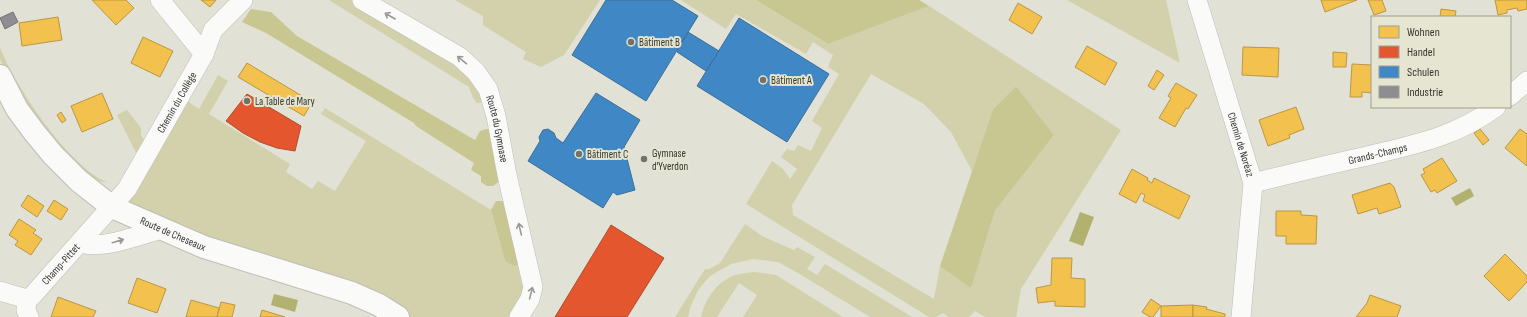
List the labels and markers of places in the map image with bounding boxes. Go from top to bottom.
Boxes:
place label: Bâtiment B [639,36,680,49]
marker: Bâtiment B [626,37,636,47]
place label: Bâtiment A [771,74,812,87]
marker: Bâtiment A [758,75,768,85]
place label: La Table de Mary [255,95,316,108]
marker: La Table de Mary [242,96,252,106]
place label: Gymnase d'Yverdon [652,147,688,173]
place label: Bâtiment C [587,148,628,161]
marker: Bâtiment C [574,149,584,159]
marker: Gymnase d'Yverdon [639,154,649,164]

